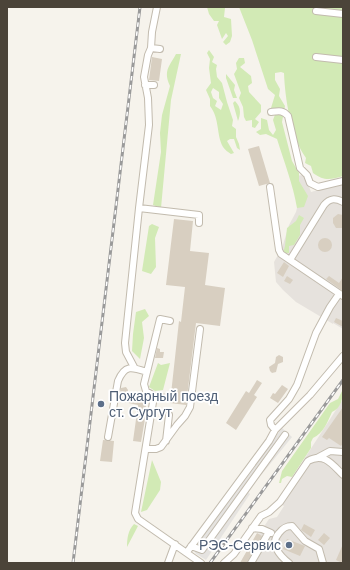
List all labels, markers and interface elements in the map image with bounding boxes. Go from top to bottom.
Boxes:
place label: Пожарный поезд ст. Сургут [109,388,218,420]
marker: Пожарный поезд ст. Сургут [96,399,106,409]
place label: РЭС-Сервис [199,537,281,553]
marker: РЭС-Сервис [284,540,294,550]

